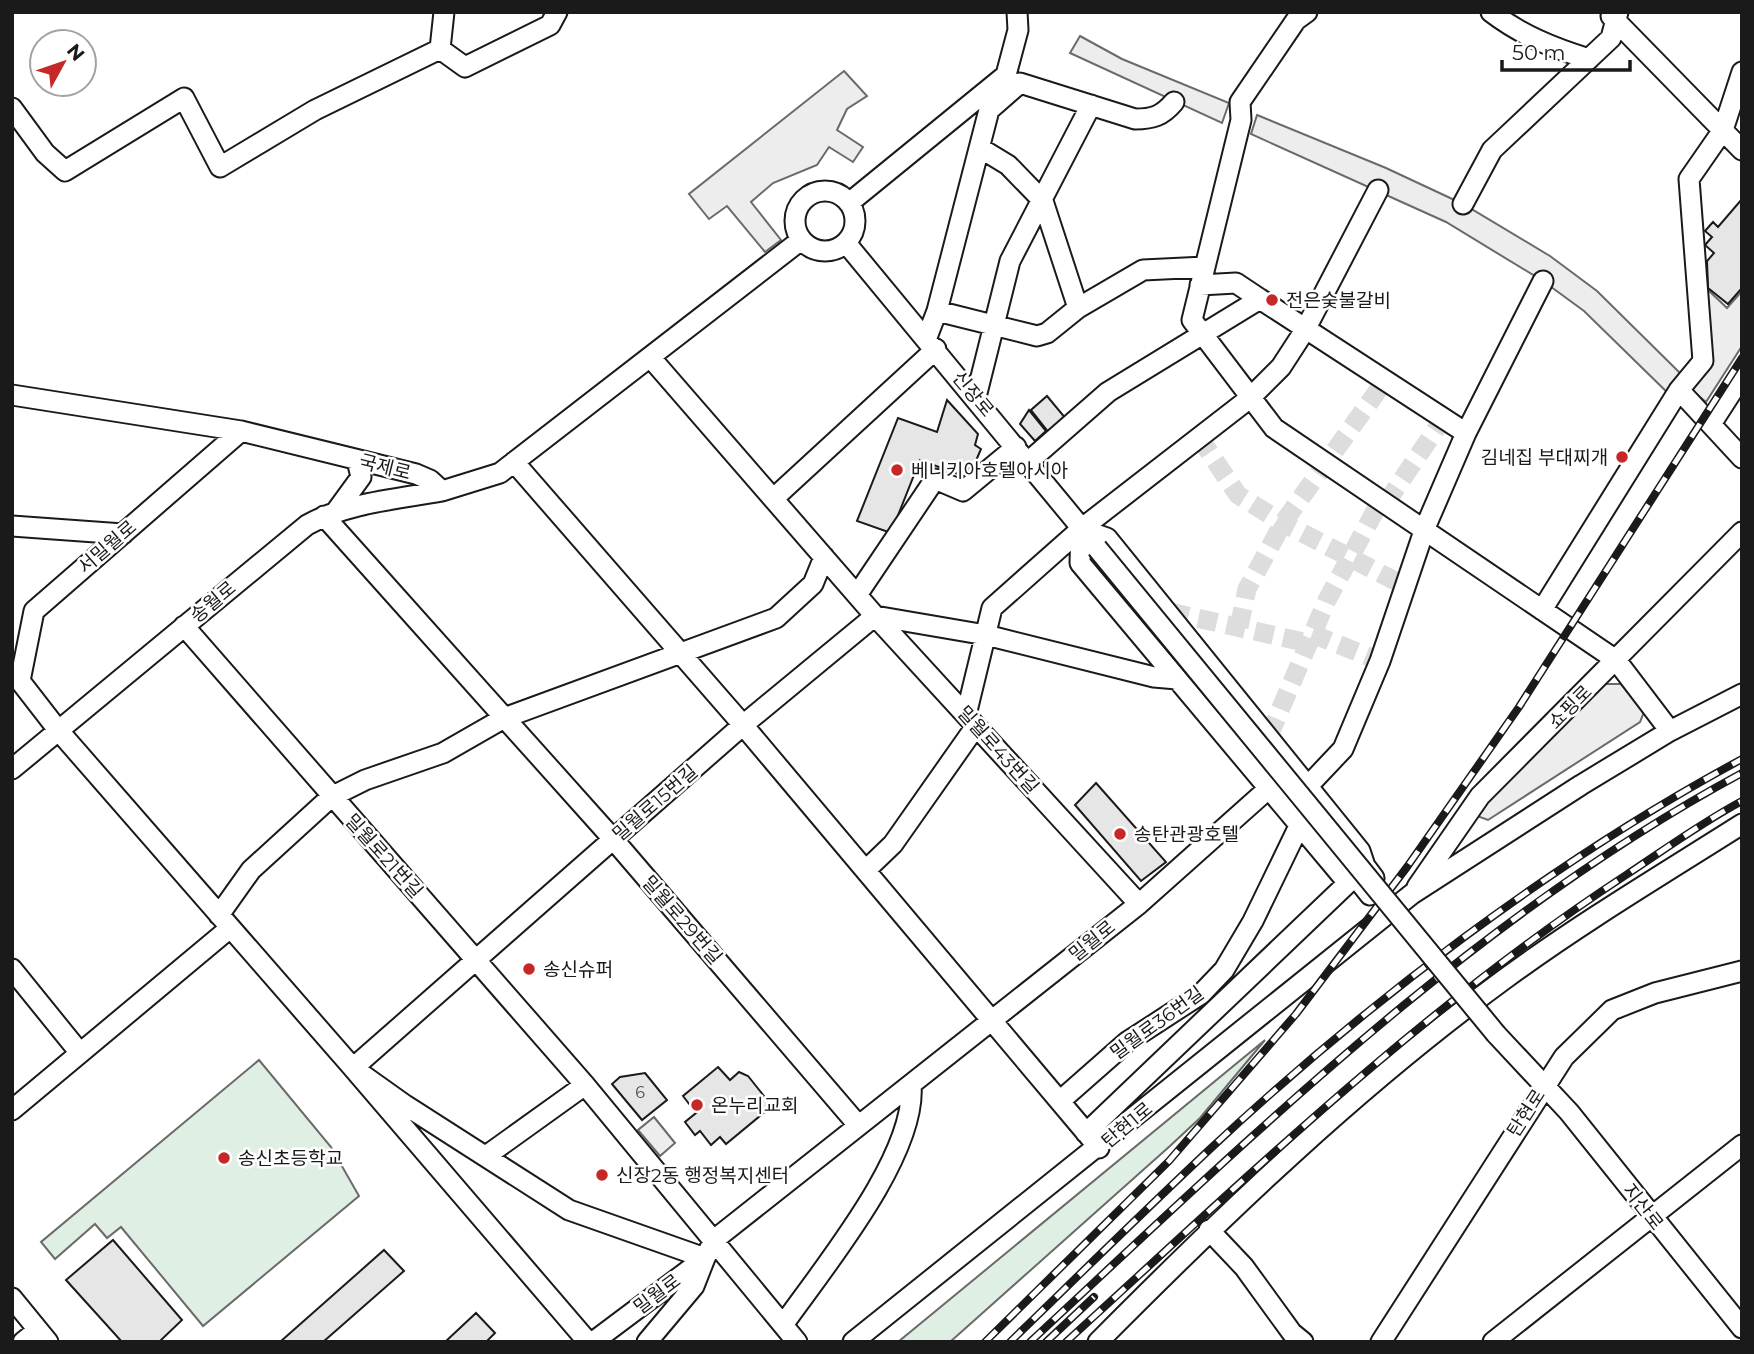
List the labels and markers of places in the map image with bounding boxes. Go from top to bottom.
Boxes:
place label: 전은숮불갈비 [1286,289,1391,312]
marker: 전은숮불갈비 [1264,292,1280,308]
place label: 김네집 부대찌개 [1481,446,1608,469]
marker: 김네집 부대찌개 [1614,449,1630,465]
place label: 베니키아호텔아시아 [911,459,1068,482]
marker: 베니키아호텔아시아 [889,462,905,478]
place label: 송탄관광호텔 [1134,823,1239,846]
marker: 송탄관광호텔 [1112,826,1128,842]
place label: 송신슈퍼 [543,958,613,981]
marker: 송신슈퍼 [521,961,537,977]
place label: 온누리교회 [711,1094,798,1117]
marker: 온누리교회 [689,1097,705,1113]
place label: 송신초등학교 [238,1147,343,1170]
marker: 송신초등학교 [216,1150,232,1166]
place label: 신장2동 행정복지센터 [616,1164,789,1187]
marker: 신장2동 행정복지센터 [594,1167,610,1183]

